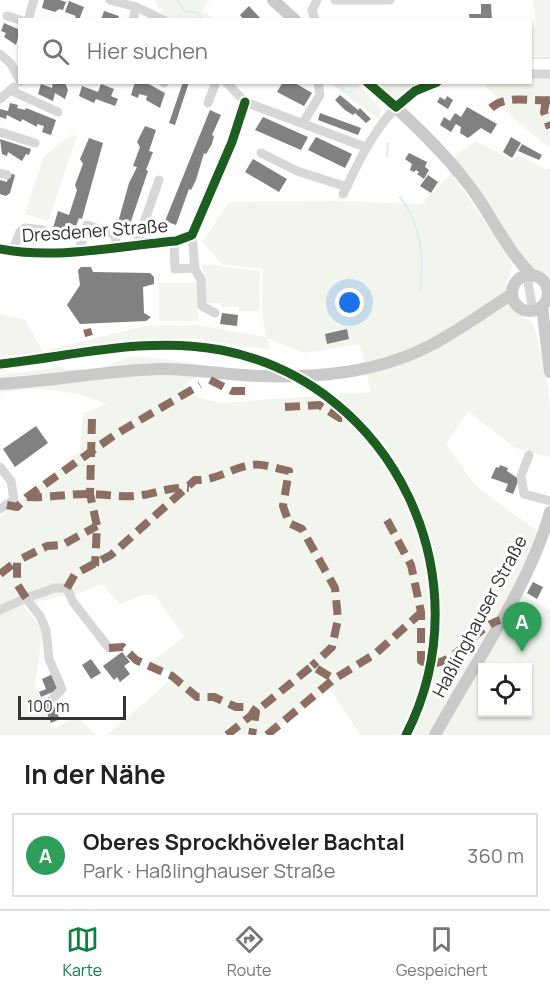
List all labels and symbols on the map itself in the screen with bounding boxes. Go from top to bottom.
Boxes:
street label: Dresdener Straße [21,213,169,247]
your location [335,288,364,317]
street label: Haßlinghauser Straße [426,531,532,701]
pin: A [502,602,542,652]
scale bar [18,693,126,720]

